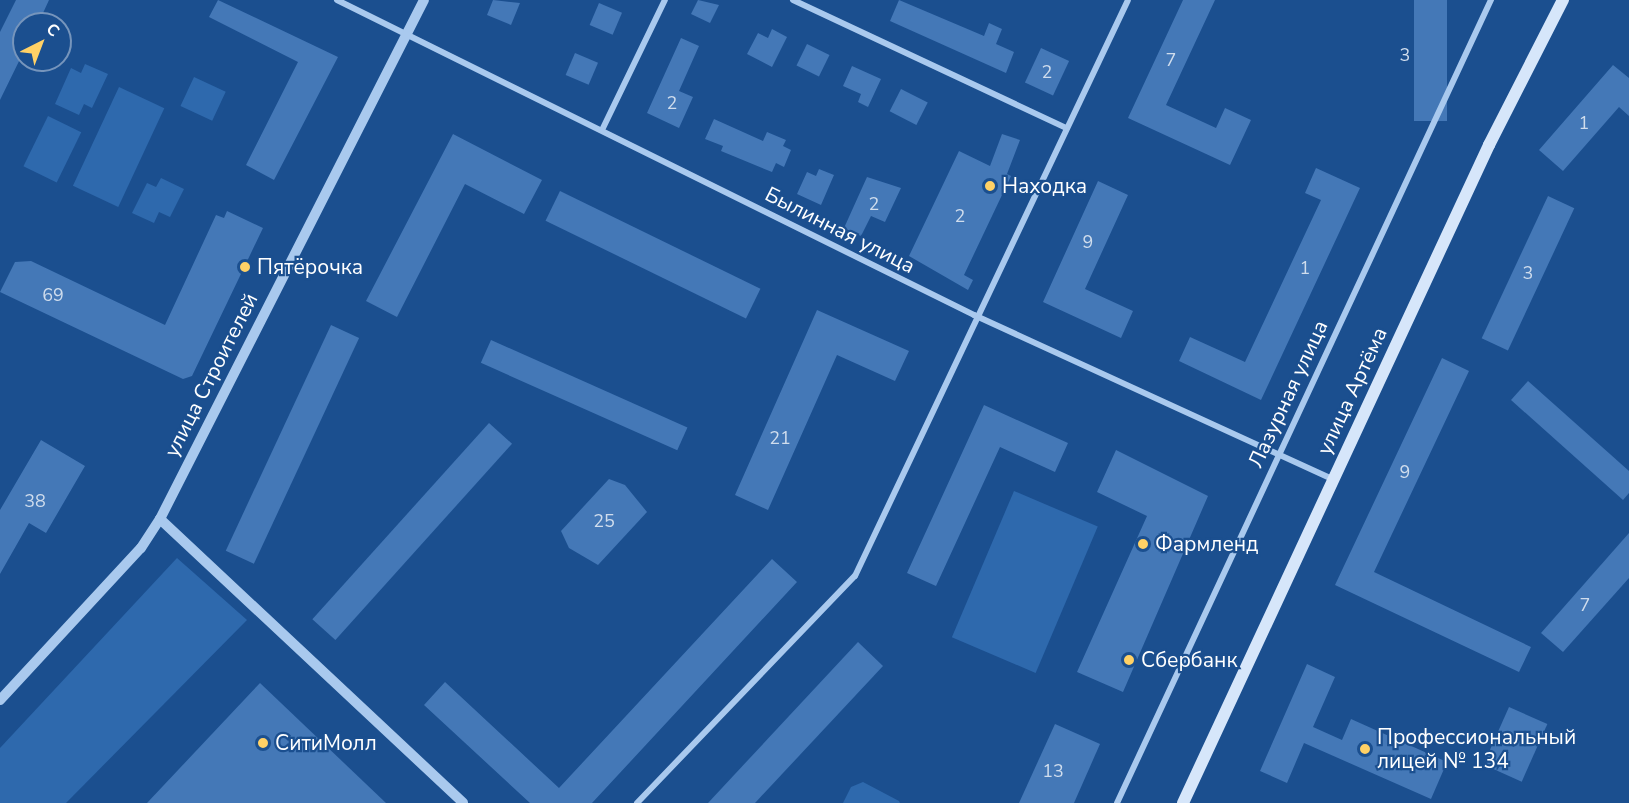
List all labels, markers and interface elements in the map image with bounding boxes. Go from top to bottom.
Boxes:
north arrow [12,12,72,72]
text: С [41,18,64,42]
house number: 3 [1400,44,1410,66]
house number: 7 [1166,49,1176,71]
house number: 2 [1042,61,1052,83]
house number: 2 [667,92,677,114]
house number: 1 [1579,112,1589,134]
place label: Находка [1002,173,1087,199]
marker: Находка [983,179,997,193]
street label: Былинная улица [761,181,919,279]
house number: 2 [869,193,879,215]
house number: 2 [955,205,965,227]
house number: 9 [1083,231,1093,253]
place label: Пятёрочка [257,254,363,280]
house number: 1 [1300,257,1310,279]
marker: Пятёрочка [238,260,252,274]
house number: 3 [1523,262,1533,284]
house number: 69 [42,284,64,306]
street label: улица Строителей [159,289,263,461]
street label: Лазурная улица [1243,316,1333,472]
street label: улица Артёма [1312,323,1392,459]
house number: 21 [769,427,791,449]
house number: 9 [1400,461,1410,483]
house number: 38 [24,490,46,512]
house number: 25 [593,510,615,532]
place label: Фармленд [1155,531,1259,557]
marker: Фармленд [1136,537,1150,551]
house number: 7 [1580,594,1590,616]
place label: Сбербанк [1141,647,1237,673]
marker: Сбербанк [1122,653,1136,667]
place label: Профессиональный лицей № 134 [1377,724,1576,774]
place label: СитиМолл [275,730,377,756]
marker: СитиМолл [256,736,270,750]
marker: Профессиональный лицей № 134 [1358,742,1372,756]
house number: 13 [1042,760,1064,782]

